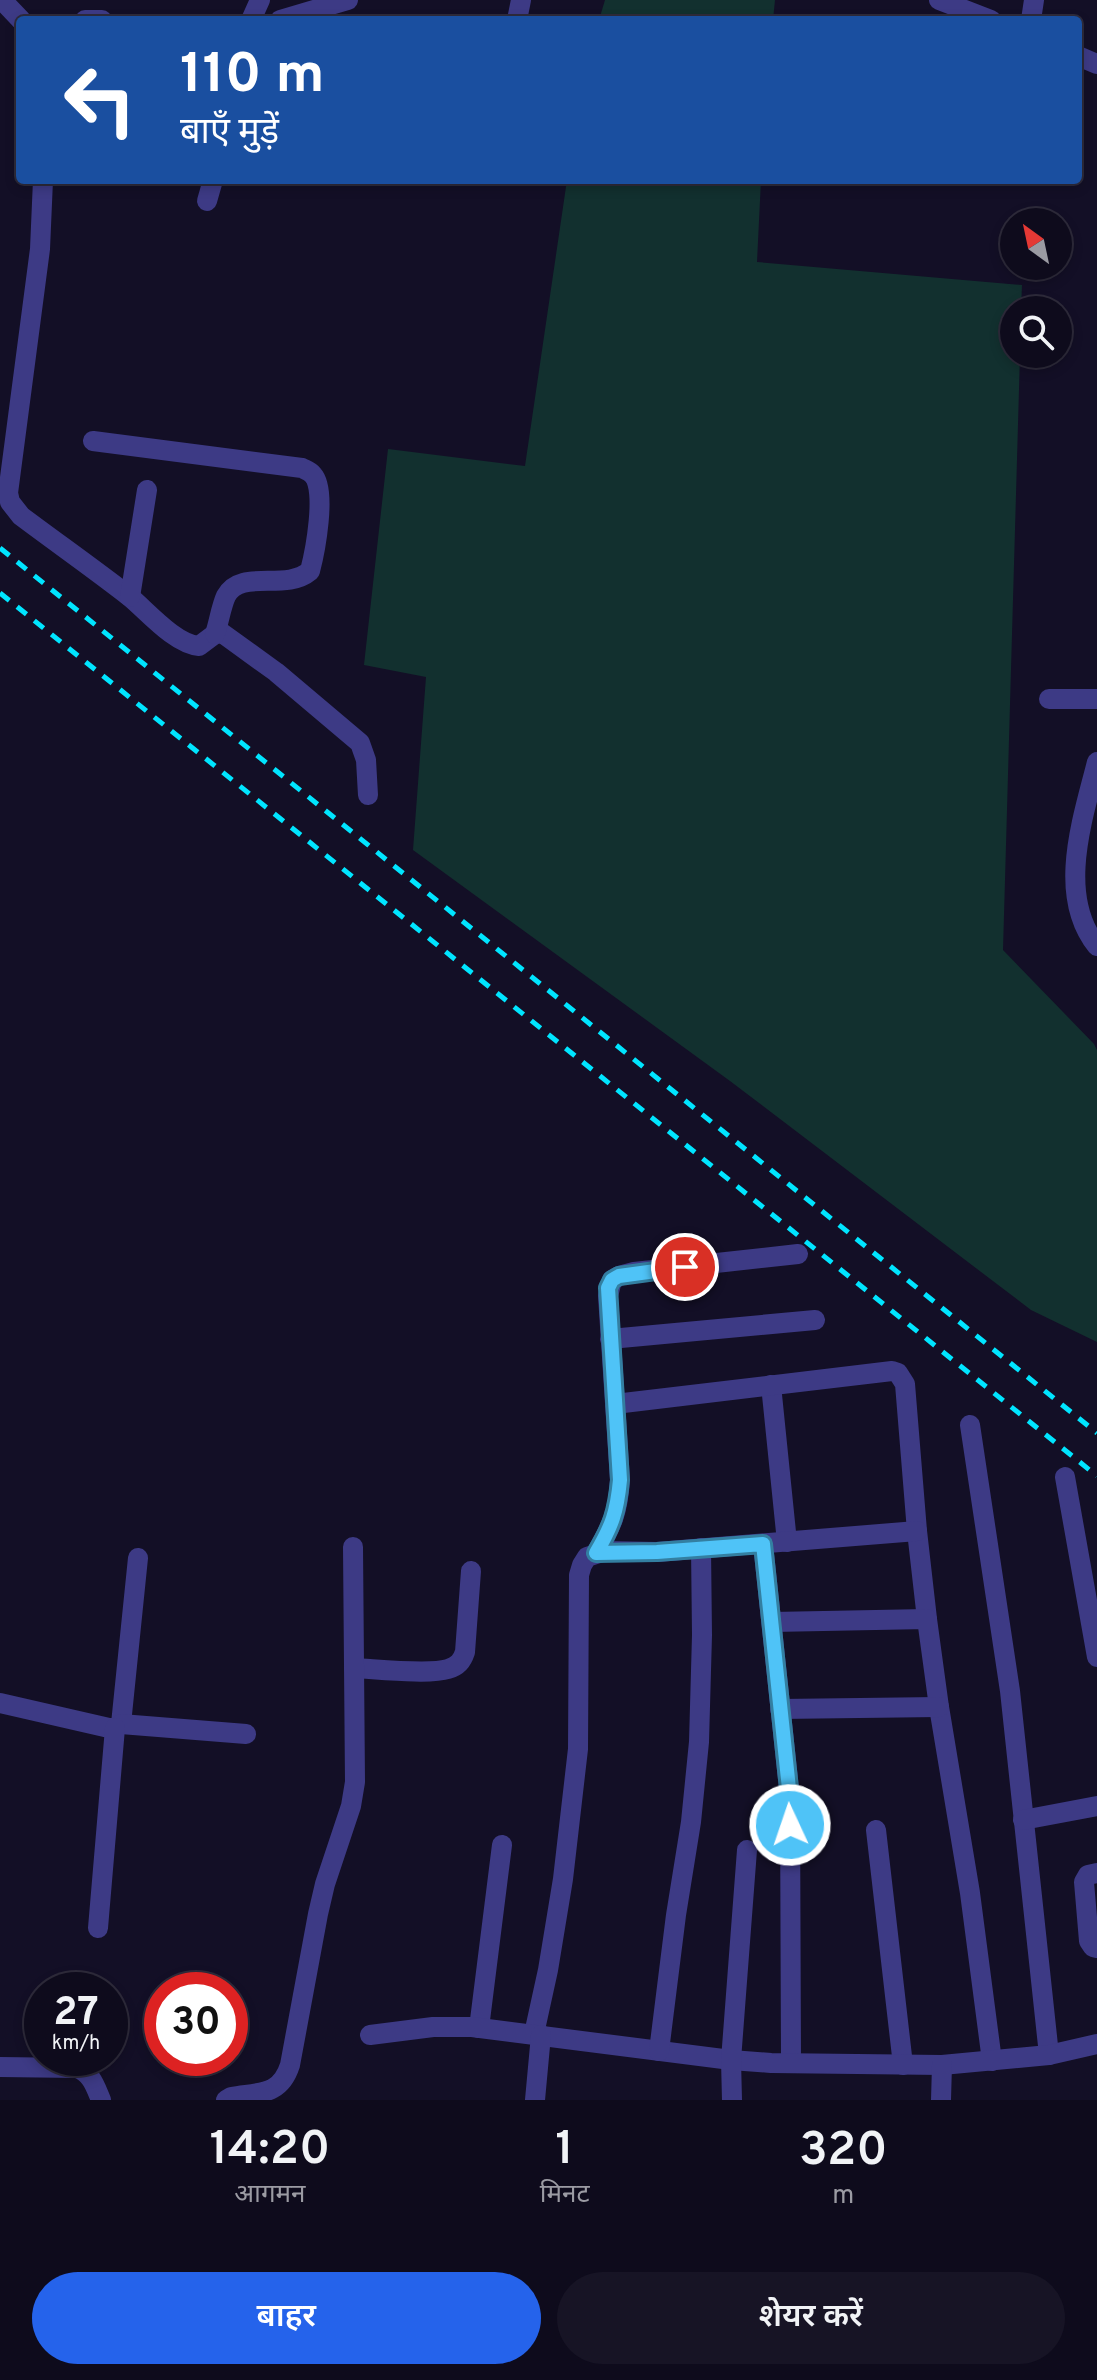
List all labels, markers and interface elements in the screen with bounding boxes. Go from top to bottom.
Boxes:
text: 110 m [180,42,325,112]
icon: left [48,48,152,152]
text: बाएँ मुड़ें [180,111,279,157]
north arrow [1000,208,1072,280]
map controls [1000,208,1072,368]
button: search [1000,296,1072,368]
pin [651,1233,719,1301]
icon: arrive [663,1245,707,1289]
position arrow [748,1783,832,1867]
speed limit sign: 30 [144,1972,248,2076]
text: 27 [53,1989,99,2039]
text: km/h [52,2031,100,2057]
text: 14:20 [209,2121,330,2181]
text: 1 [555,2121,574,2181]
text: 320 [799,2122,888,2182]
text: आगमन [234,2179,306,2212]
text: मिनट [540,2179,590,2212]
text: m [832,2180,854,2213]
button: बाहर [32,2272,541,2364]
button: शेयर करें [557,2272,1065,2364]

